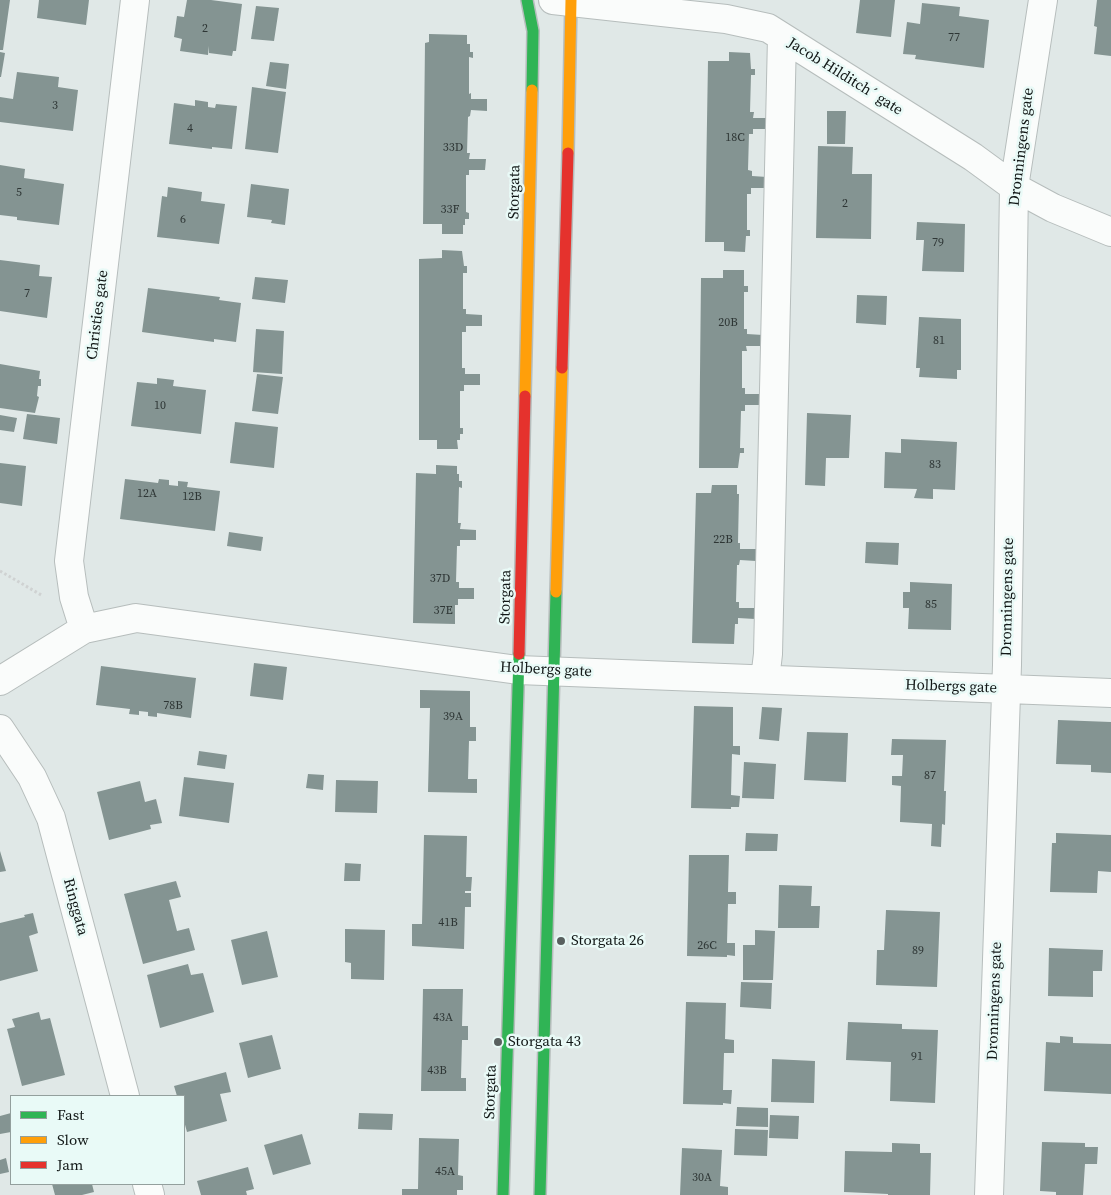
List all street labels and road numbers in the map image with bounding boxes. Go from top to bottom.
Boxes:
street label: Jacob Hilditch´ gate [784,34,906,120]
street label: Dronningens gate [1006,87,1038,207]
street label: Storgata [506,165,524,219]
street label: Christies gate [84,269,112,361]
street label: Dronningens gate [998,537,1018,657]
street label: Storgata [497,570,515,624]
street label: Holbergs gate [500,659,592,681]
street label: Holbergs gate [905,676,997,698]
street label: Ringgata [59,876,91,938]
street label: Dronningens gate [984,941,1006,1061]
street label: Storgata [481,1064,501,1120]

